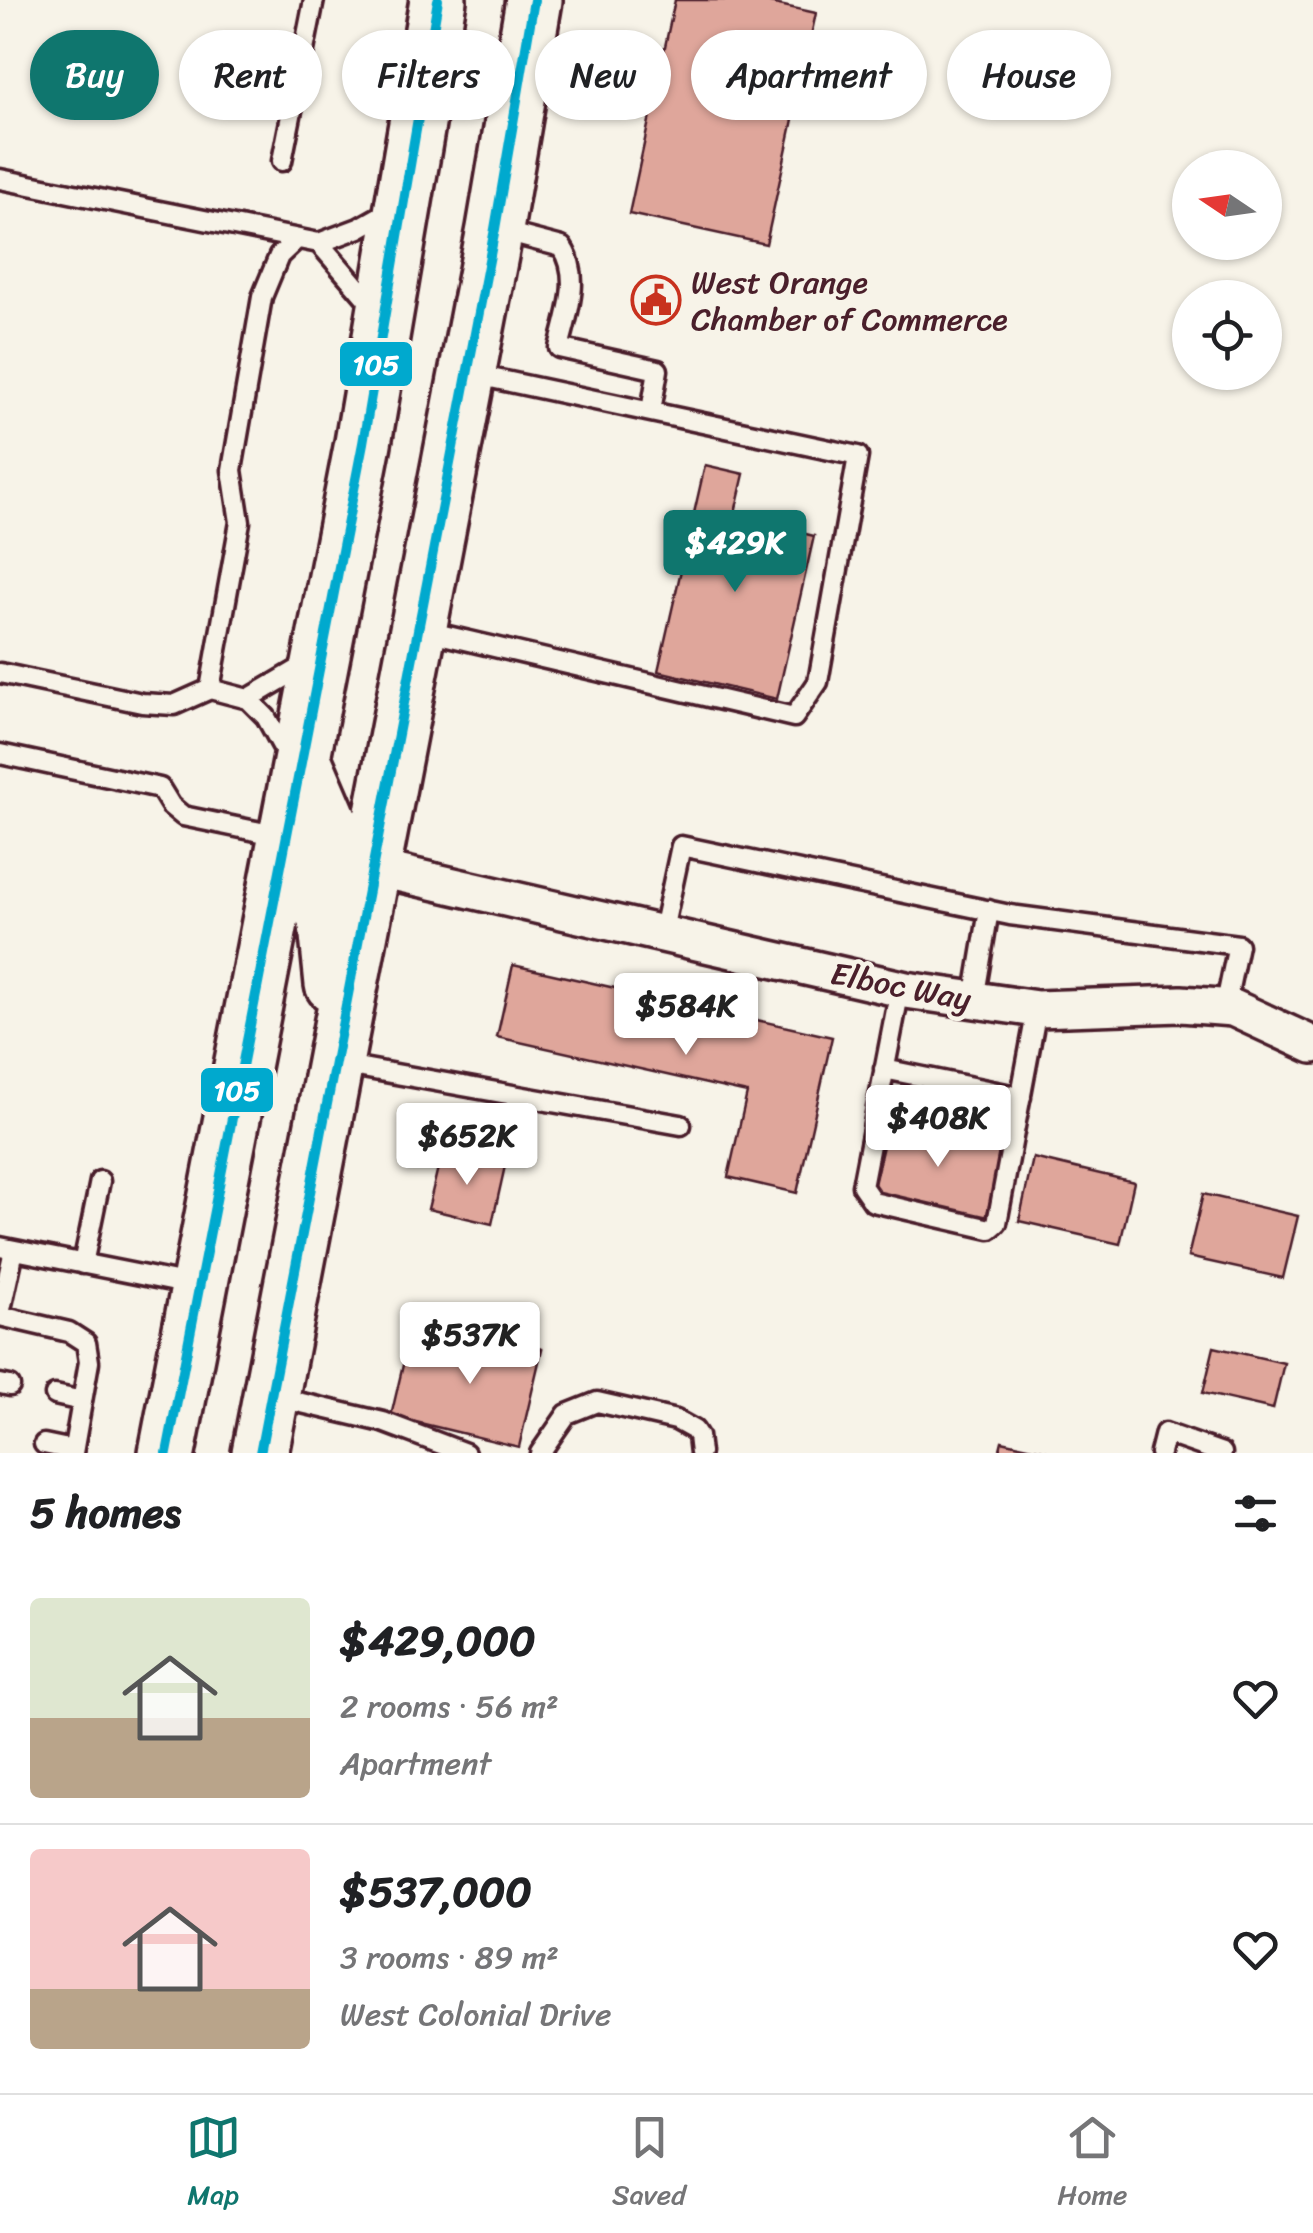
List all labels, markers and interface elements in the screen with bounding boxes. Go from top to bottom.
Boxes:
chip: Buy [30,30,159,120]
chip: Rent [179,30,322,120]
chip: Filters [342,30,515,120]
chip: New [535,30,671,120]
chip: Apartment [691,30,927,120]
chip: House [947,30,1111,120]
north arrow [1172,150,1282,260]
map controls [1172,150,1282,390]
place label: West Orange Chamber of Commerce [691,254,1008,348]
public building icon: West Orange Chamber of Commerce [630,274,682,326]
button: locate [1172,280,1282,390]
line badge: 105 [338,340,414,388]
text: 105 [353,340,399,389]
pin: $429K [665,510,805,595]
text: $429K [685,514,785,571]
street label: Elboc Way [826,945,976,1028]
pin: $584K [616,973,756,1058]
text: $584K [636,977,736,1034]
line badge: 105 [199,1066,275,1114]
text: 105 [214,1066,260,1115]
pin: $408K [868,1085,1008,1170]
text: $408K [888,1089,988,1146]
pin: $652K [397,1103,537,1188]
text: $652K [418,1107,516,1164]
pin: $537K [400,1302,540,1387]
text: $537K [422,1306,518,1363]
text: 5 homes [30,1476,181,1550]
icon: filters [1228,1486,1283,1541]
text: $429,000 [340,1604,535,1678]
icon: home [110,1638,230,1758]
icon: heart [1228,1671,1283,1726]
text: 2 rooms · 56 m² [340,1678,559,1735]
text: Apartment [340,1735,491,1792]
text: $537,000 [340,1855,532,1929]
icon: home [110,1889,230,2009]
icon: heart [1228,1922,1283,1977]
text: 3 rooms · 89 m² [340,1929,559,1986]
text: West Colonial Drive [340,1986,611,2043]
tab: Map [186,2110,241,2219]
tab: Saved [612,2110,686,2219]
tab: Home [1057,2110,1127,2219]

